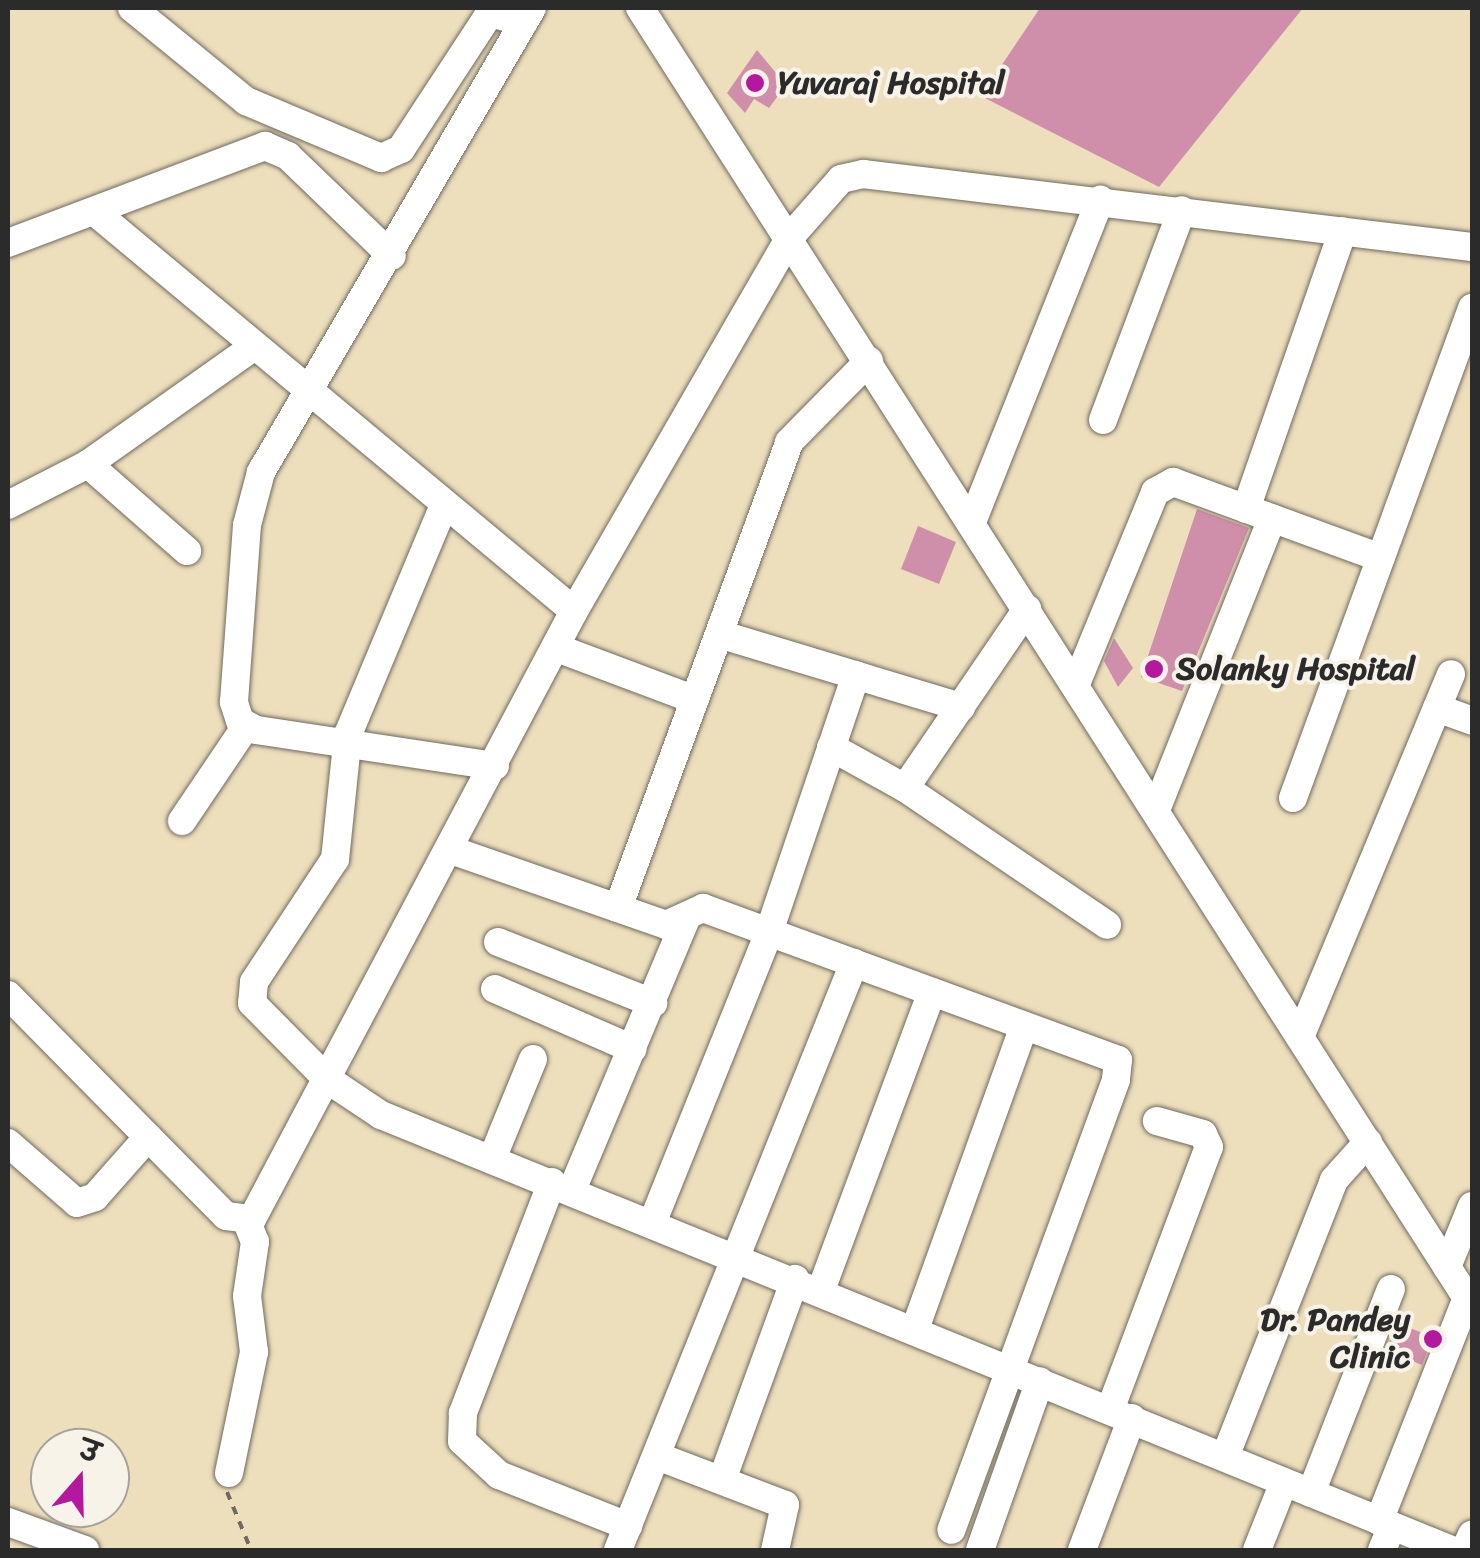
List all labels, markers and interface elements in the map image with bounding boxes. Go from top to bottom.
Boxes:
place label: Yuvaraj Hospital [778,64,1005,102]
marker: Yuvaraj Hospital [742,70,768,96]
place label: Solanky Hospital [1176,650,1414,688]
marker: Solanky Hospital [1141,656,1167,682]
place label: Dr. Pandey Clinic [1260,1302,1410,1377]
marker: Dr. Pandey Clinic [1420,1326,1446,1352]
text: उ [73,1425,107,1477]
north arrow [30,1428,130,1528]

